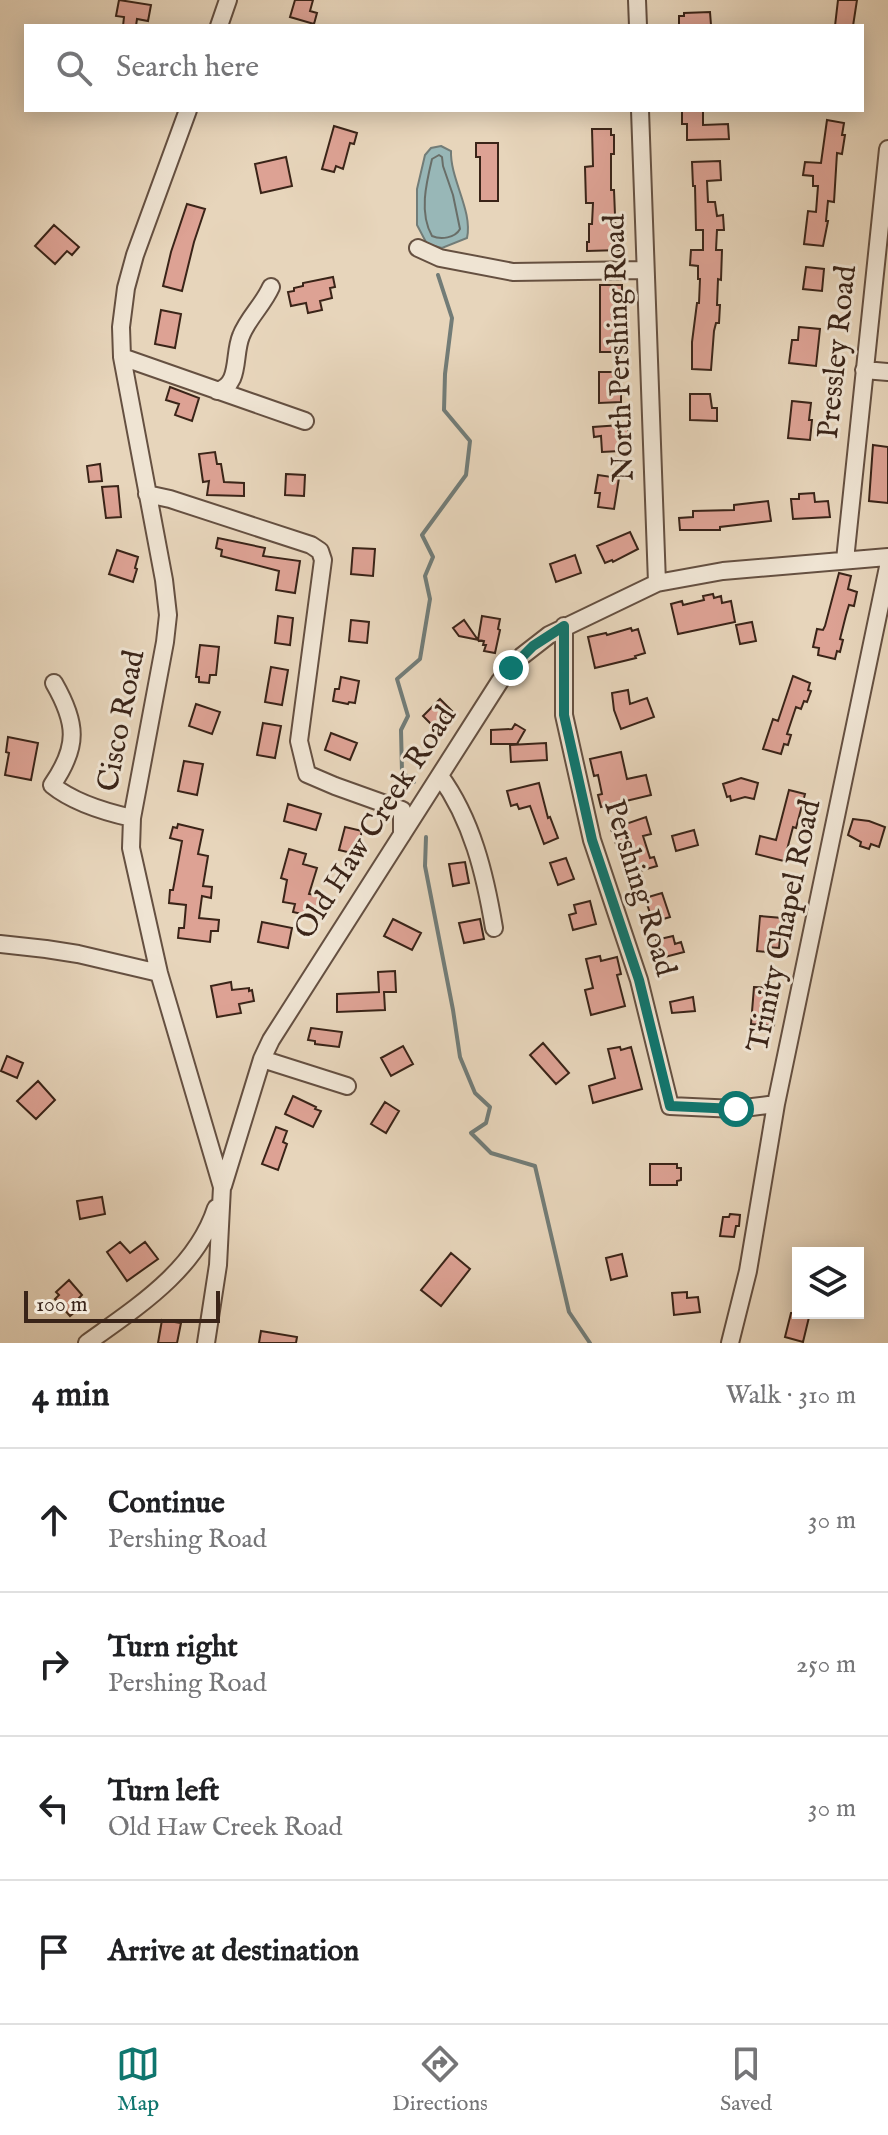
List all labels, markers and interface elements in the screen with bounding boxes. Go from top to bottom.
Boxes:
search box [24,24,864,112]
icon: search [52,46,96,90]
text: Search here [116,49,259,87]
street label: North Pershing Road [596,212,644,483]
street label: Pressley Road [810,262,866,441]
street label: Cisco Road [90,646,155,795]
route end [493,650,529,686]
street label: Old Haw Creek Road [286,698,466,947]
street label: Pershing Road [594,795,684,982]
street label: Trinity Chapel Road [740,795,831,1056]
route start [718,1091,754,1127]
map controls [792,1247,864,1319]
button: layers [792,1247,864,1319]
scale bar [24,1287,220,1323]
text: 100 m [36,1291,88,1319]
text: 4 min [32,1374,110,1417]
text: Walk · 310 m [726,1379,856,1412]
text: Continue [108,1485,225,1523]
icon: ahead [32,1498,76,1542]
text: 30 m [808,1504,856,1537]
text: Pershing Road [108,1523,267,1556]
text: Turn right [108,1629,238,1667]
icon: right [32,1642,76,1686]
text: 250 m [796,1648,856,1681]
text: Pershing Road [108,1667,267,1700]
text: Turn left [108,1773,219,1811]
icon: left [32,1786,76,1830]
text: 30 m [808,1792,856,1825]
text: Old Haw Creek Road [108,1811,342,1844]
icon: arrive [32,1930,76,1974]
text: Arrive at destination [108,1933,359,1971]
tab: Map [116,2042,160,2118]
tab: Directions [392,2042,488,2118]
tab: Saved [720,2042,772,2118]

